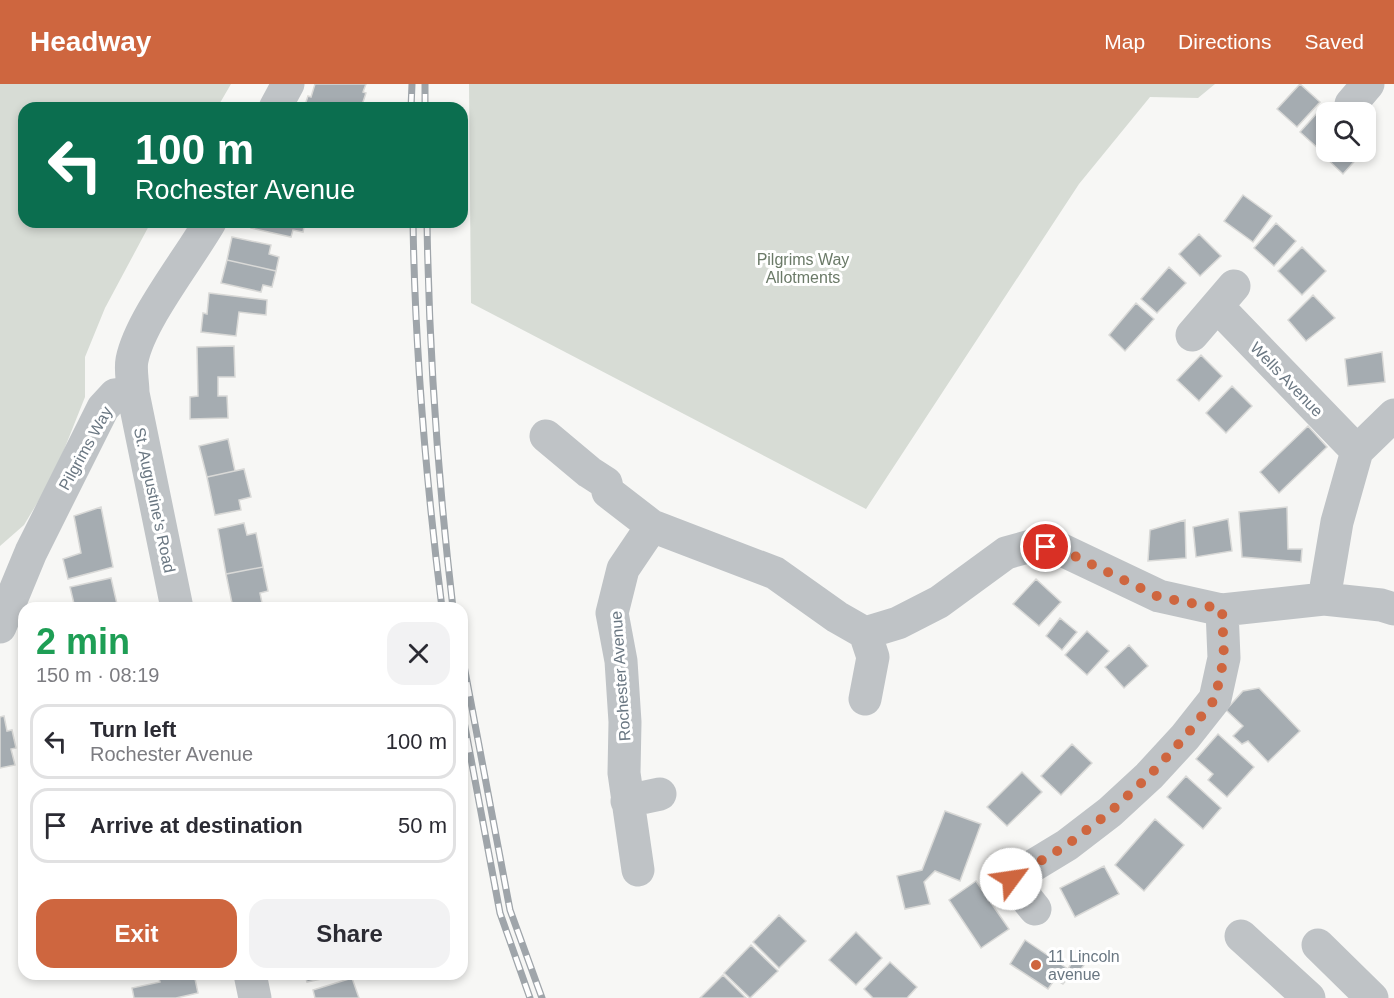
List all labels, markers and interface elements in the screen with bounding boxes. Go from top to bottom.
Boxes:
text: Headway [30,26,151,57]
text: Map [1104,30,1145,53]
text: Directions [1178,30,1271,53]
text: Saved [1304,30,1364,53]
map controls [1316,102,1376,162]
button: search [1316,102,1376,162]
icon: left [36,126,114,204]
text: 100 m [135,126,254,173]
text: Rochester Avenue [135,175,355,205]
park label: Pilgrims Way Allotments [757,251,849,286]
street label: Wells Avenue [1247,339,1326,420]
street label: Pilgrims Way [56,404,115,493]
street label: St. Augustine's Road [131,426,178,574]
pin [1020,521,1071,572]
icon: arrive [1029,530,1062,563]
street label: Rochester Avenue [607,610,634,742]
text: 2 min [36,621,130,662]
button: close [387,622,450,685]
text: 150 m · 08:19 [36,664,159,686]
text: Turn left [90,717,176,742]
icon: left [39,725,72,758]
text: 100 m [386,729,447,754]
text: Rochester Avenue [90,743,253,765]
icon: arrive [39,809,72,842]
text: Arrive at destination [90,813,303,838]
text: 50 m [398,813,447,838]
position arrow [979,847,1043,911]
button: Exit [36,899,237,968]
button: Share [249,899,450,968]
place label: 11 Lincoln avenue [1048,948,1120,983]
marker: 11 Lincoln avenue [1029,958,1043,972]

